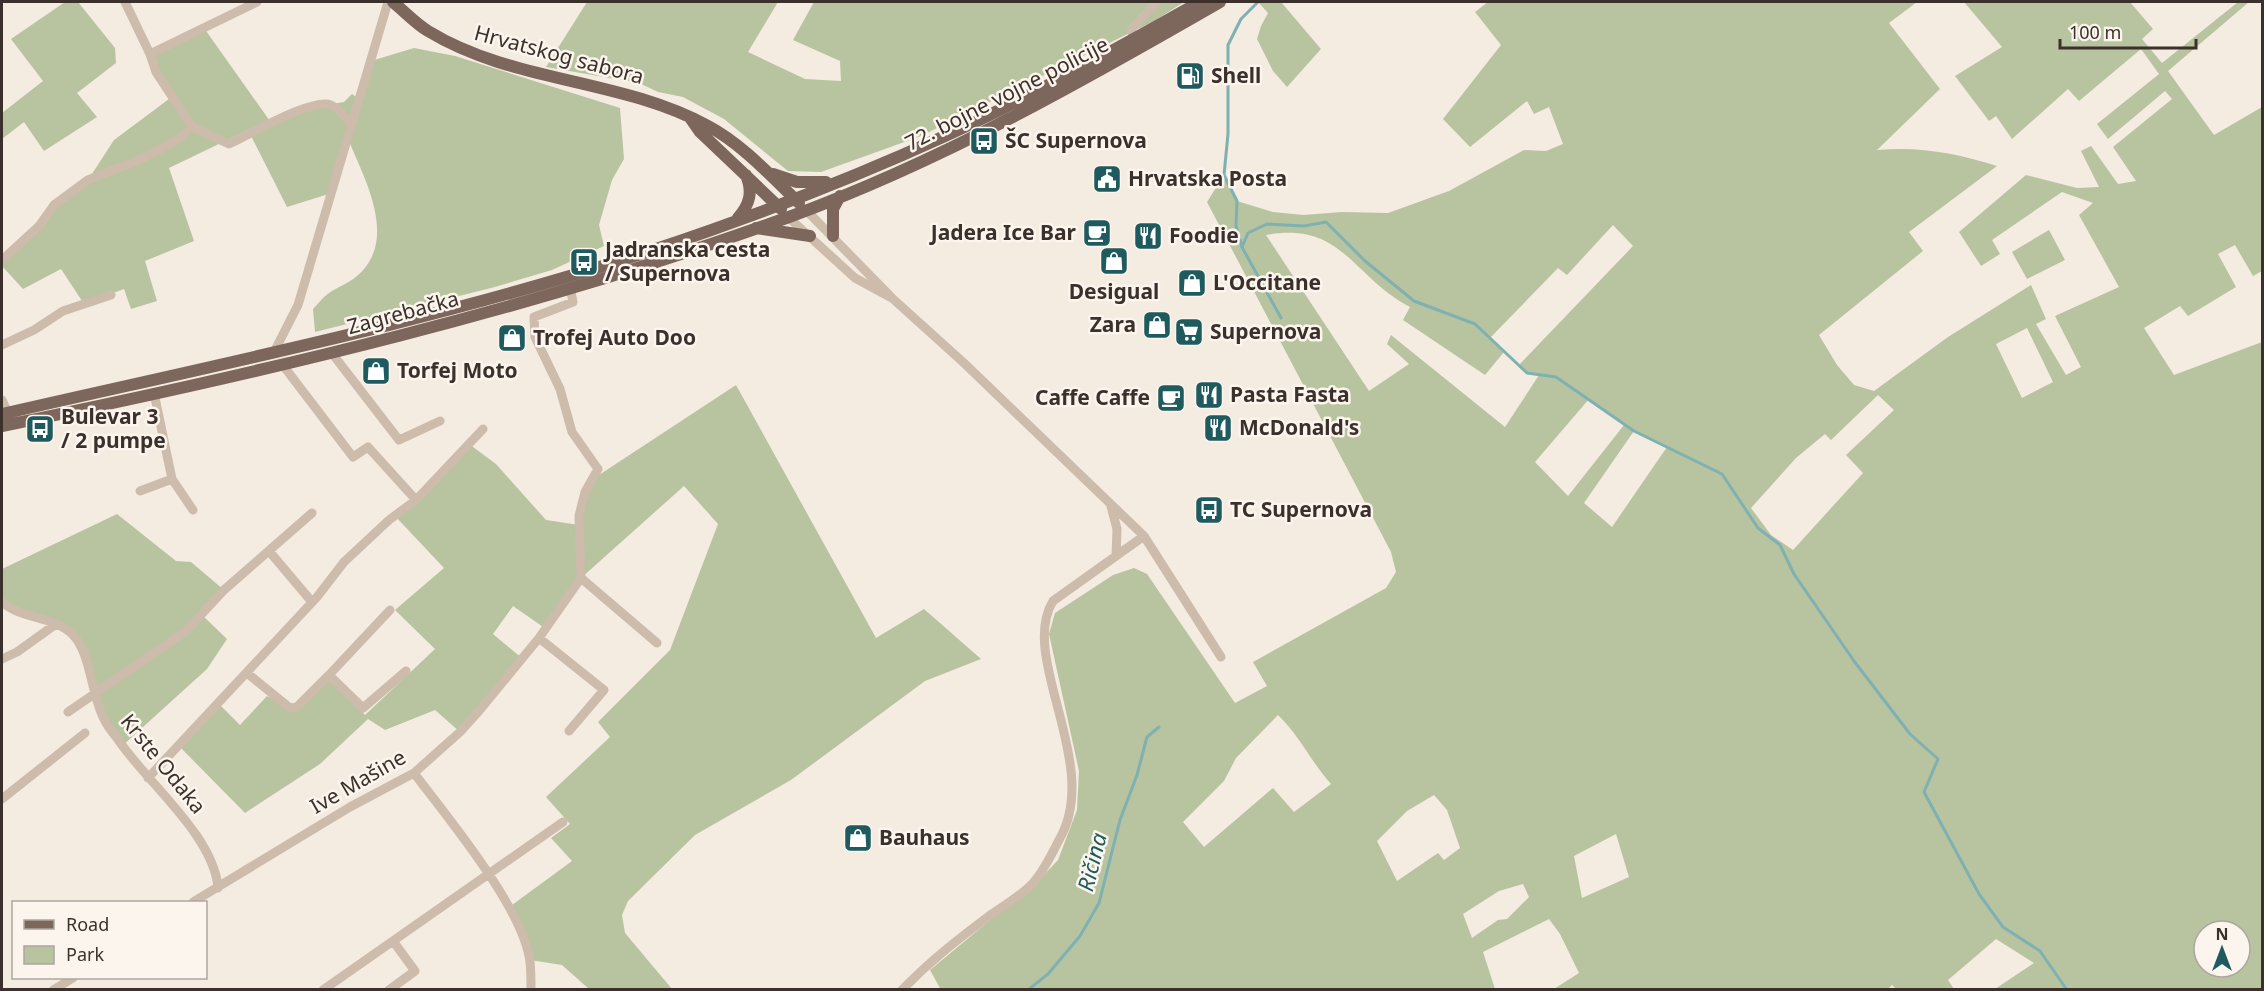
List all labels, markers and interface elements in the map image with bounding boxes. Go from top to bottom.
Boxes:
scale bar [2060,12,2196,50]
street label: Hrvatskog sabora [472,18,647,90]
text: 100 m [2069,20,2121,44]
street label: 72. bojne vojne policije [900,30,1113,157]
fuel station icon: Shell [1174,60,1206,92]
place label: Shell [1211,61,1261,89]
bus stop icon: ŠC Supernova [968,125,1000,157]
place label: ŠC Supernova [1005,126,1147,154]
public building icon: Hrvatska Posta [1091,163,1123,195]
place label: Hrvatska Posta [1128,164,1287,192]
cafe icon: Jadera Ice Bar [1081,217,1113,249]
place label: Jadera Ice Bar [929,218,1077,246]
restaurant icon: Foodie [1132,220,1164,252]
place label: Foodie [1169,221,1239,249]
place label: Jadranska cesta / Supernova [603,235,770,287]
shop icon: Desigual [1098,245,1130,277]
bus stop icon: Jadranska cesta / Supernova [568,246,600,278]
shop icon: L'Occitane [1176,267,1208,299]
place label: L'Occitane [1213,268,1321,296]
place label: Desigual [1069,277,1159,305]
street label: Zagrebačka [344,284,462,340]
shop icon: Zara [1141,309,1173,341]
place label: Zara [1090,310,1136,338]
supermarket icon: Supernova [1173,316,1205,348]
place label: Supernova [1210,317,1321,345]
shop icon: Trofej Auto Doo [496,322,528,354]
place label: Trofej Auto Doo [533,323,696,351]
shop icon: Torfej Moto [360,355,392,387]
place label: Torfej Moto [397,356,518,384]
restaurant icon: Pasta Fasta [1193,379,1225,411]
place label: Pasta Fasta [1230,380,1350,408]
cafe icon: Caffe Caffe [1155,382,1187,414]
place label: Caffe Caffe [1035,383,1150,411]
place label: Bulevar 3 / 2 pumpe [61,402,166,454]
restaurant icon: McDonald's [1202,412,1234,444]
bus stop icon: Bulevar 3 / 2 pumpe [24,413,56,445]
place label: McDonald's [1239,413,1359,441]
bus stop icon: TC Supernova [1193,494,1225,526]
place label: TC Supernova [1230,495,1372,523]
street label: Krste Odaka [115,708,213,819]
street label: Ive Mašine [305,742,410,820]
shop icon: Bauhaus [842,822,874,854]
place label: Bauhaus [879,823,970,851]
water label: Ričina [1069,829,1113,894]
legend [12,901,207,979]
text: Road [66,912,109,936]
north arrow [2192,919,2252,979]
text: N [2215,923,2229,945]
text: Park [66,942,104,966]

